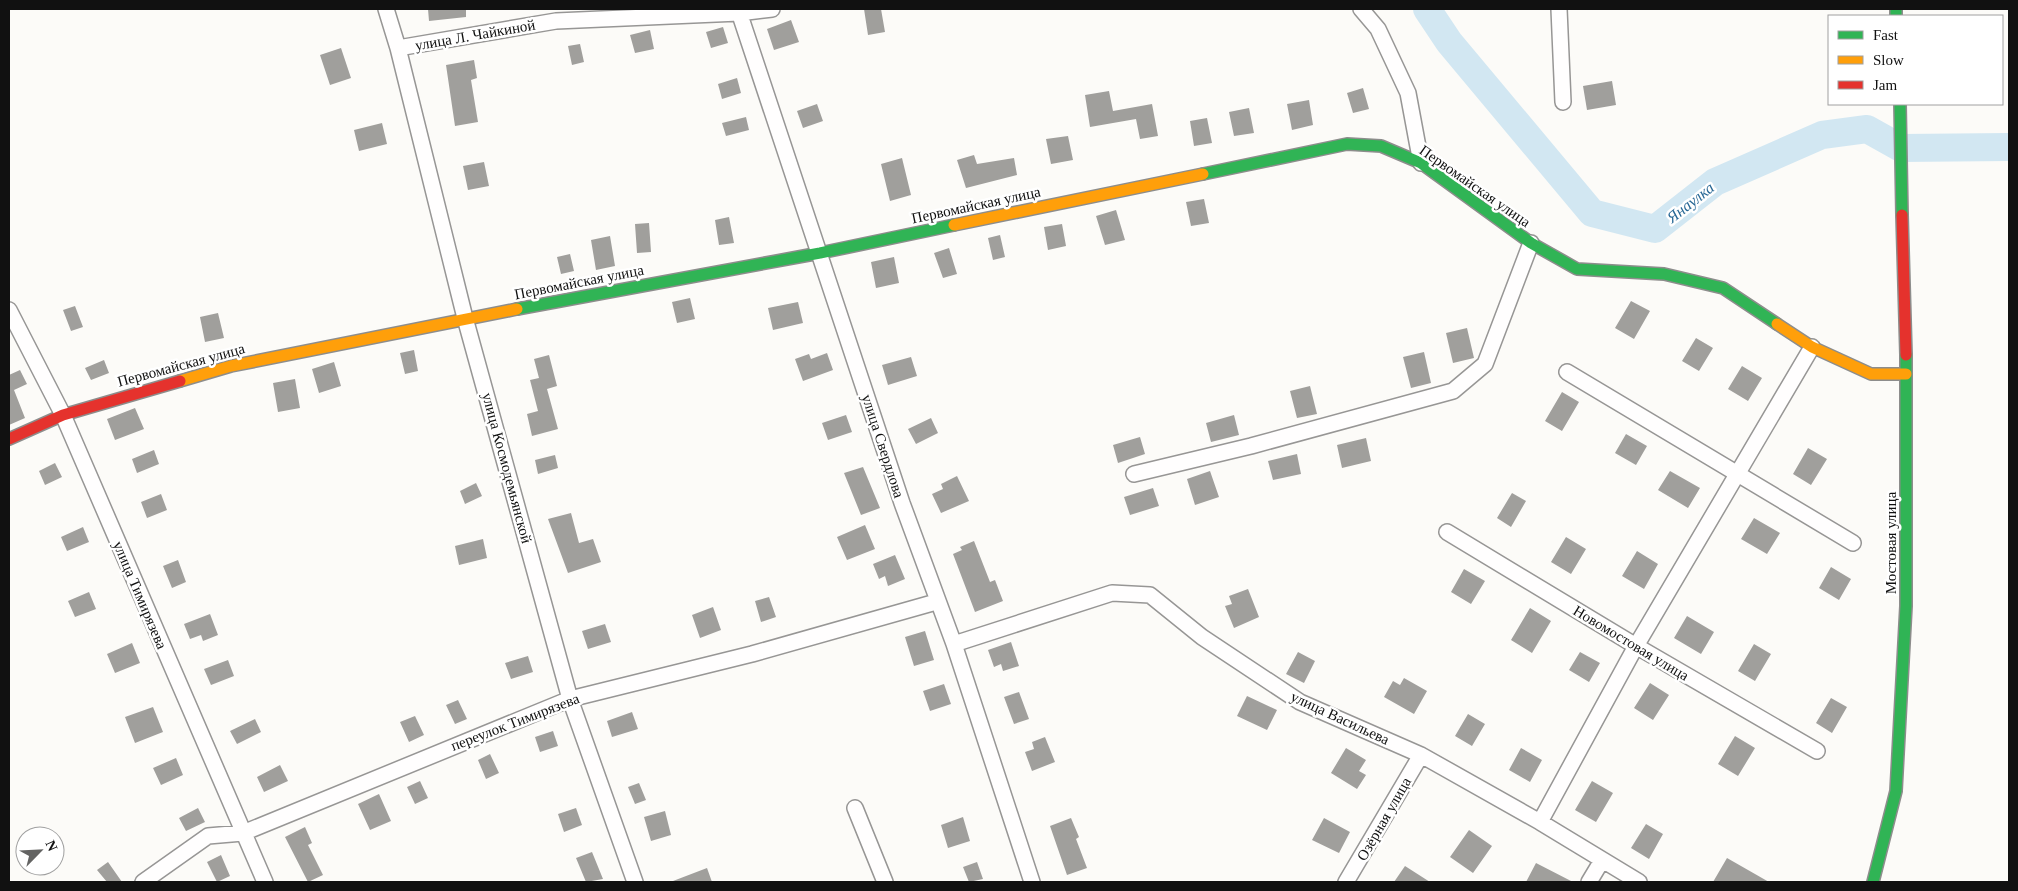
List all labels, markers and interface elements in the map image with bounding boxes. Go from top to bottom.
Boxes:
legend [1828,15,2003,105]
street label: улица Л. Чайкиной [414,17,536,53]
text: Fast [1873,27,1899,43]
text: Slow [1873,52,1904,68]
text: Jam [1873,77,1897,93]
street label: Первомайская улица [1417,142,1534,230]
water label: Янаулка [1663,179,1718,227]
street label: Первомайская улица [910,183,1042,226]
street label: Первомайская улица [513,262,645,302]
street label: Первомайская улица [116,340,247,390]
street label: улица Космодемьянской [479,391,535,545]
street label: улица Свердлова [859,392,907,500]
street label: Мостовая улица [1883,491,1899,594]
street label: улица Тимирязева [110,539,170,652]
street label: Новомостовая улица [1570,602,1692,684]
street label: улица Васильева [1288,688,1392,748]
street label: переулок Тимирязева [449,690,582,754]
street label: Озёрная улица [1354,774,1414,863]
north arrow [15,826,65,876]
text: N [43,838,60,854]

